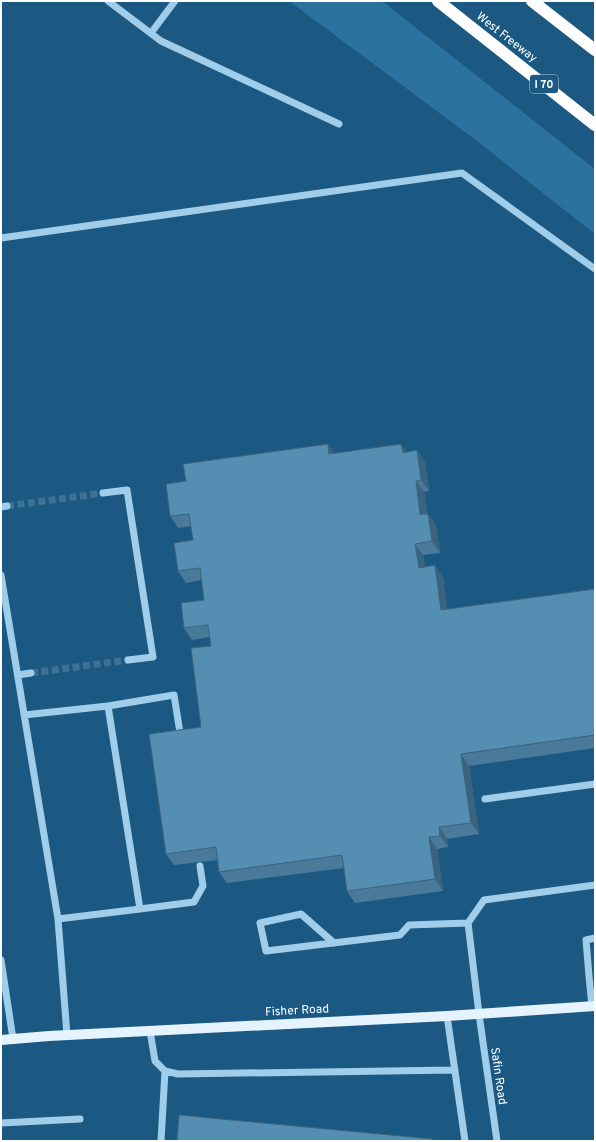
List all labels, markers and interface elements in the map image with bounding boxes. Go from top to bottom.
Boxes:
street label: West Freeway [473,9,540,67]
road number: I 70 [530,75,558,93]
street label: Fisher Road [265,1001,330,1021]
street label: Safin Road [486,1046,510,1106]

